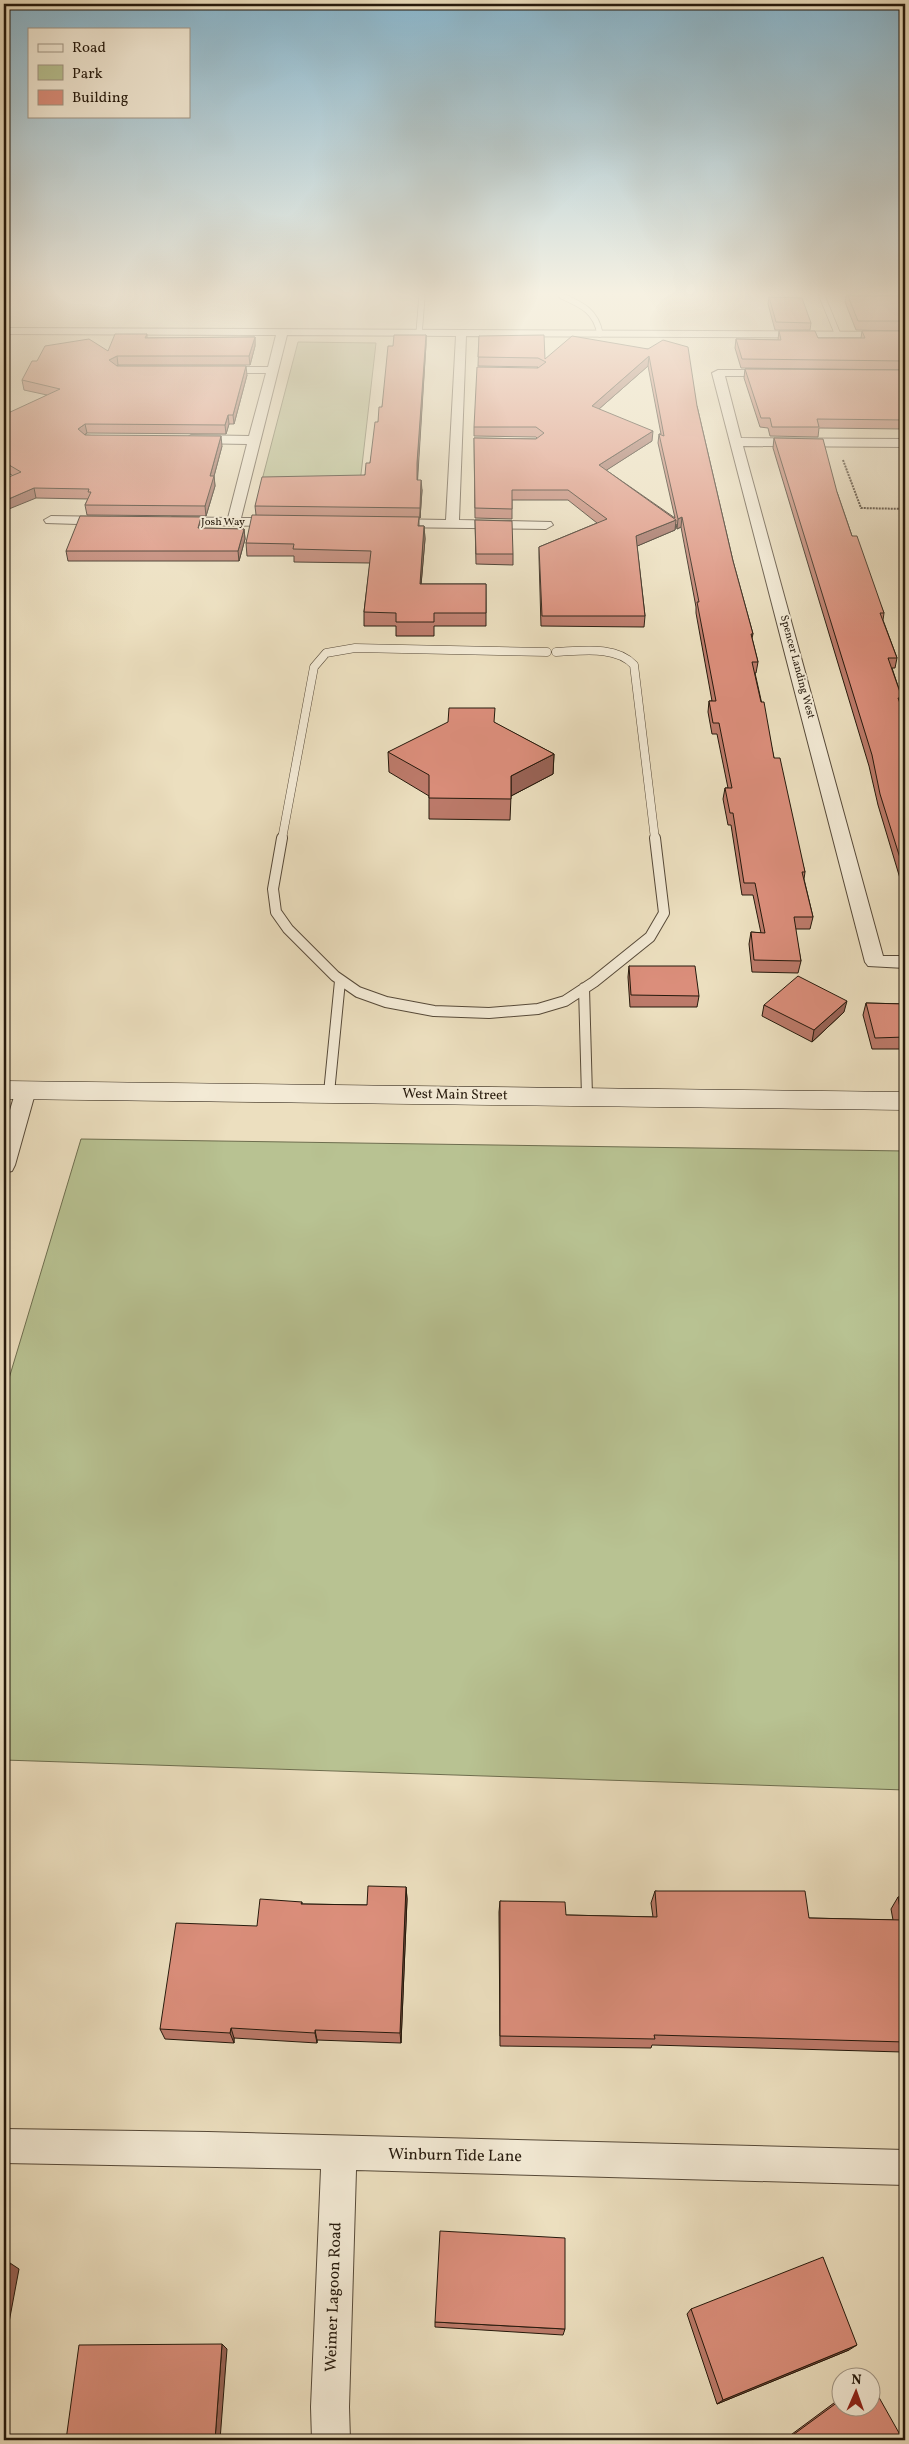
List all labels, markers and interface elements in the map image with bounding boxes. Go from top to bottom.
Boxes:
legend [28,28,190,118]
text: Road [72,38,106,59]
text: Park [72,64,103,85]
text: Building [72,88,129,109]
street label: Josh Way [201,515,245,530]
street label: Spencer Landing West [776,613,818,721]
street label: West Main Street [402,1085,508,1105]
street label: Winburn Tide Lane [388,2144,522,2168]
street label: Weimer Lagoon Road [320,2222,348,2372]
north arrow [832,2366,882,2416]
text: N [851,2371,862,2390]

